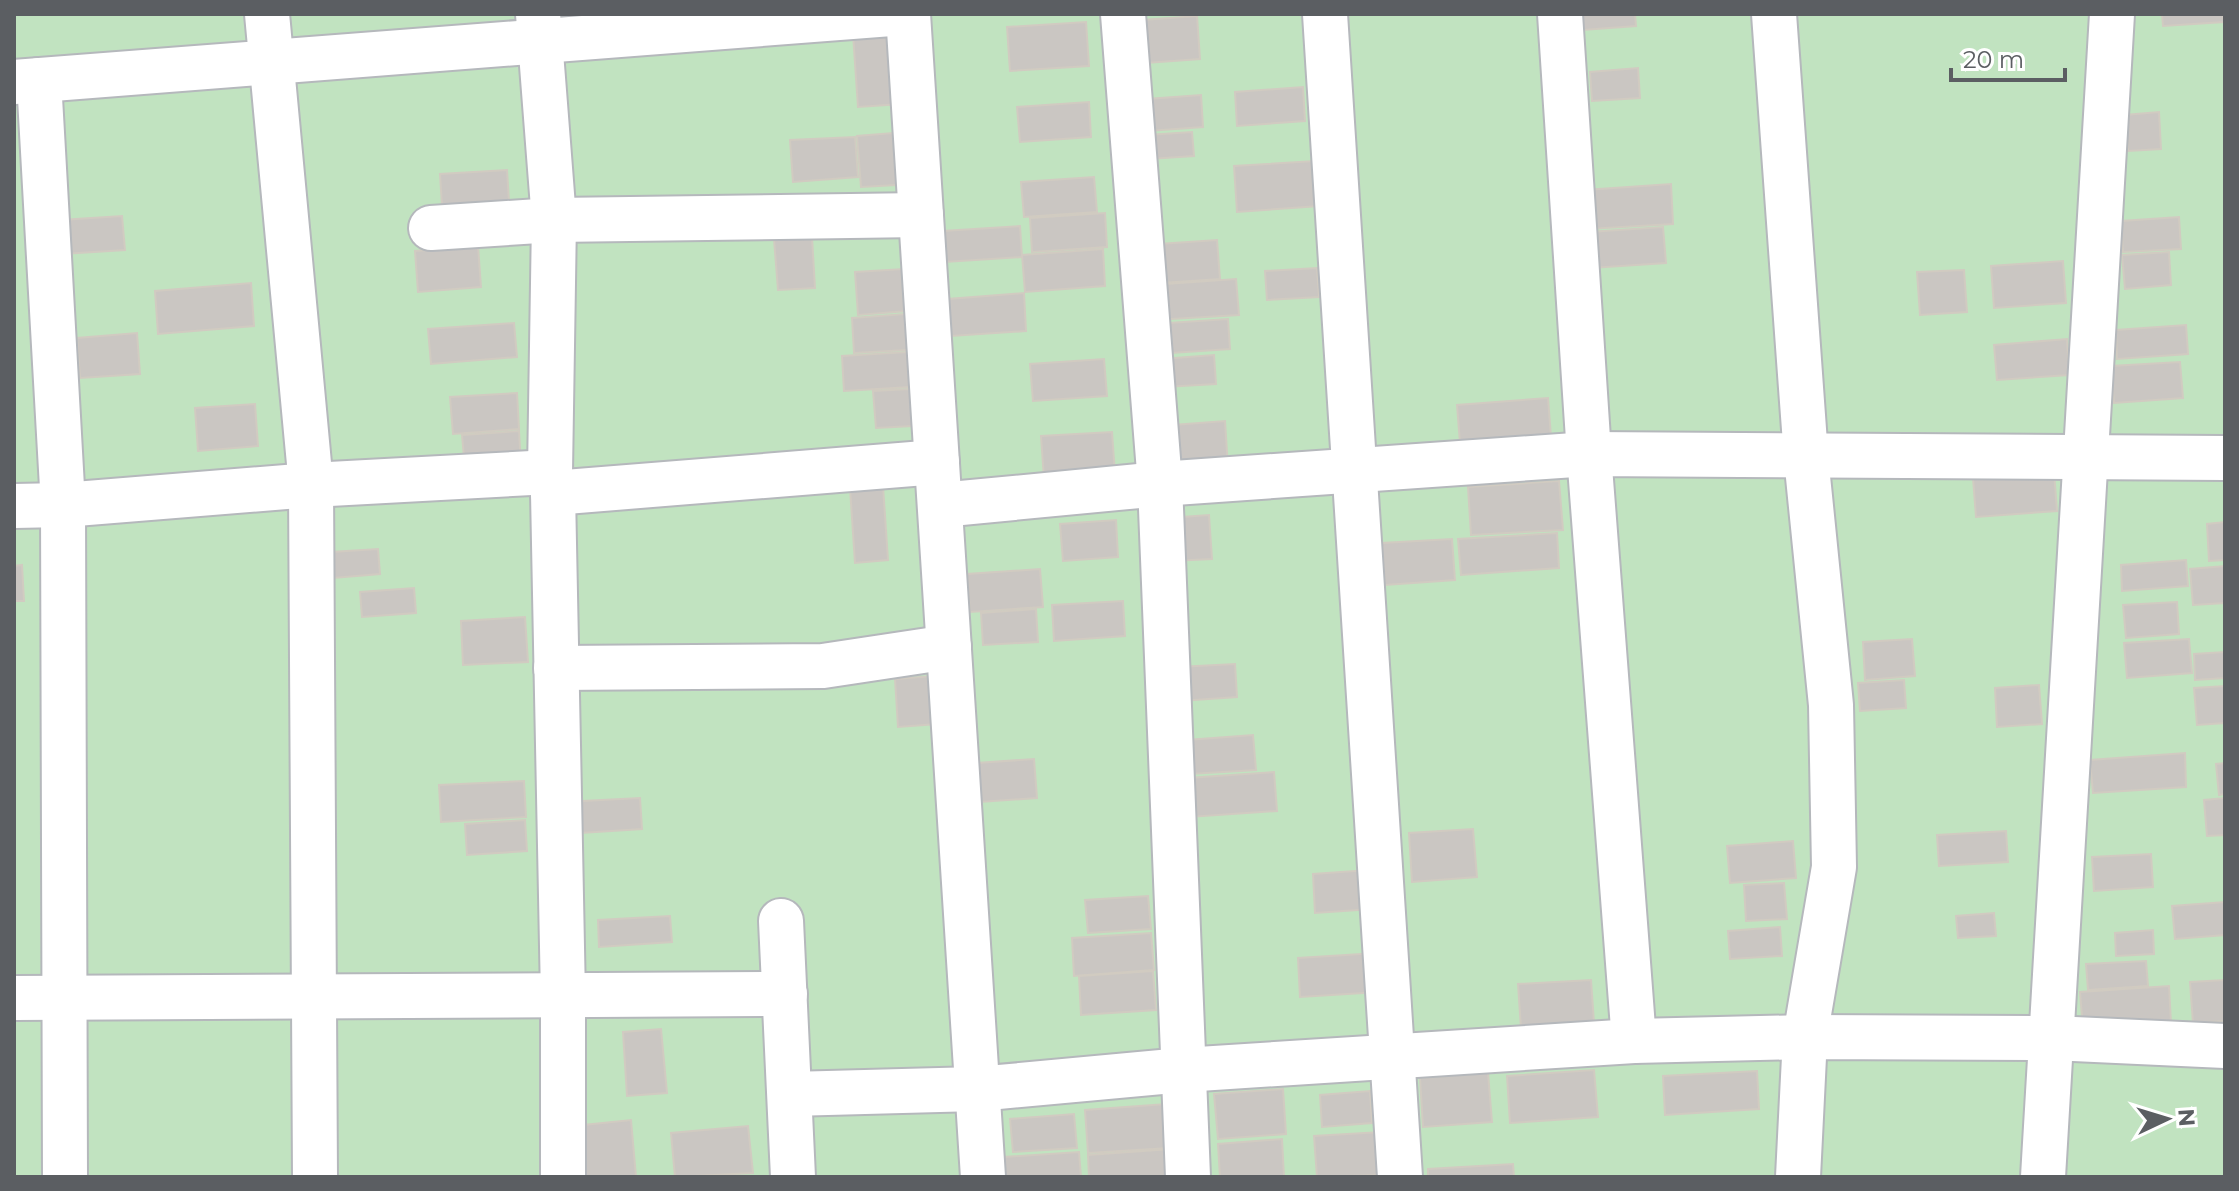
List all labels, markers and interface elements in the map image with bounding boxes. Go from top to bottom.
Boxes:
scale bar [1951,32,2065,82]
text: 20 m [1963,45,2024,74]
north arrow [2127,1079,2207,1159]
text: N [2172,1108,2201,1127]

